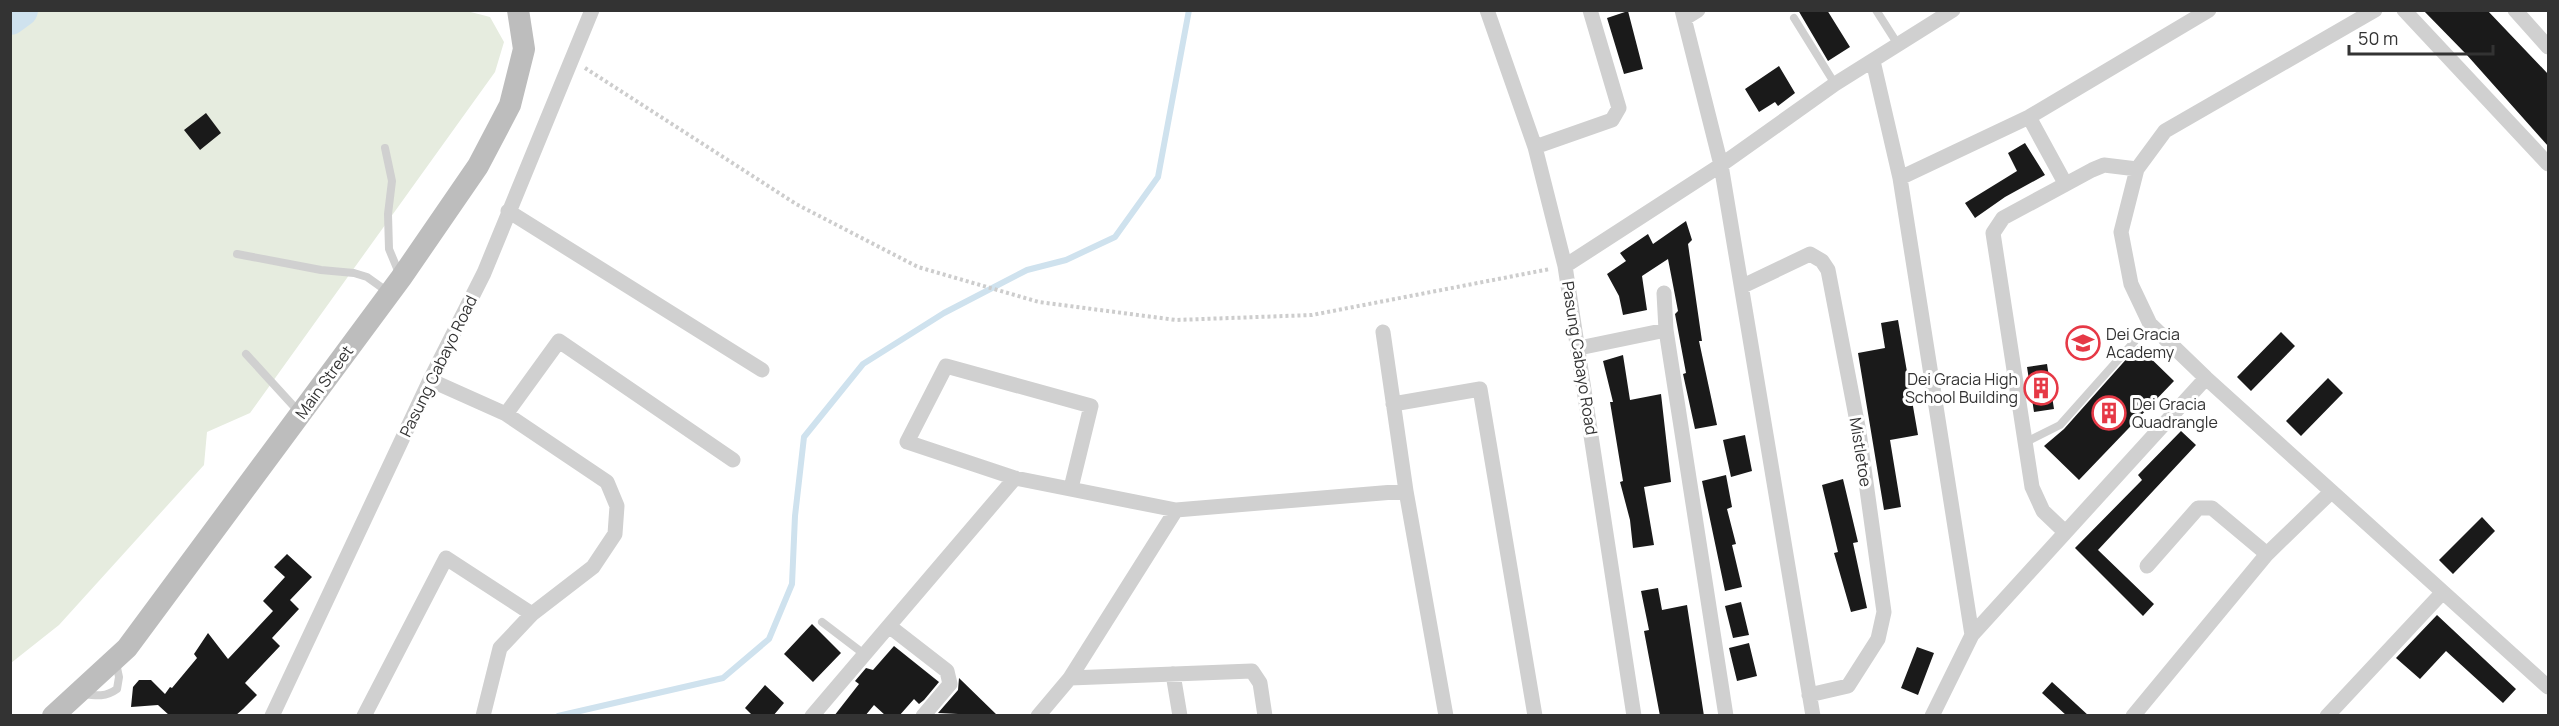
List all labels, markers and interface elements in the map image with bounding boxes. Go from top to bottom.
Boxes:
scale bar [2349,18,2493,56]
text: 50 m [2358,26,2398,50]
street label: Pasung Cabayo Road [1557,280,1603,436]
street label: Pasung Cabayo Road [394,291,482,441]
place label: Dei Gracia Academy [2106,323,2180,363]
school or university icon: Dei Gracia Academy [2065,325,2101,361]
street label: Main Street [290,341,358,423]
place label: Dei Gracia High School Building [1905,368,2018,408]
building icon: Dei Gracia High School Building [2023,370,2059,406]
place label: Dei Gracia Quadrangle [2132,393,2218,433]
building icon: Dei Gracia Quadrangle [2091,395,2127,431]
street label: Mistletoe [1845,416,1877,488]

